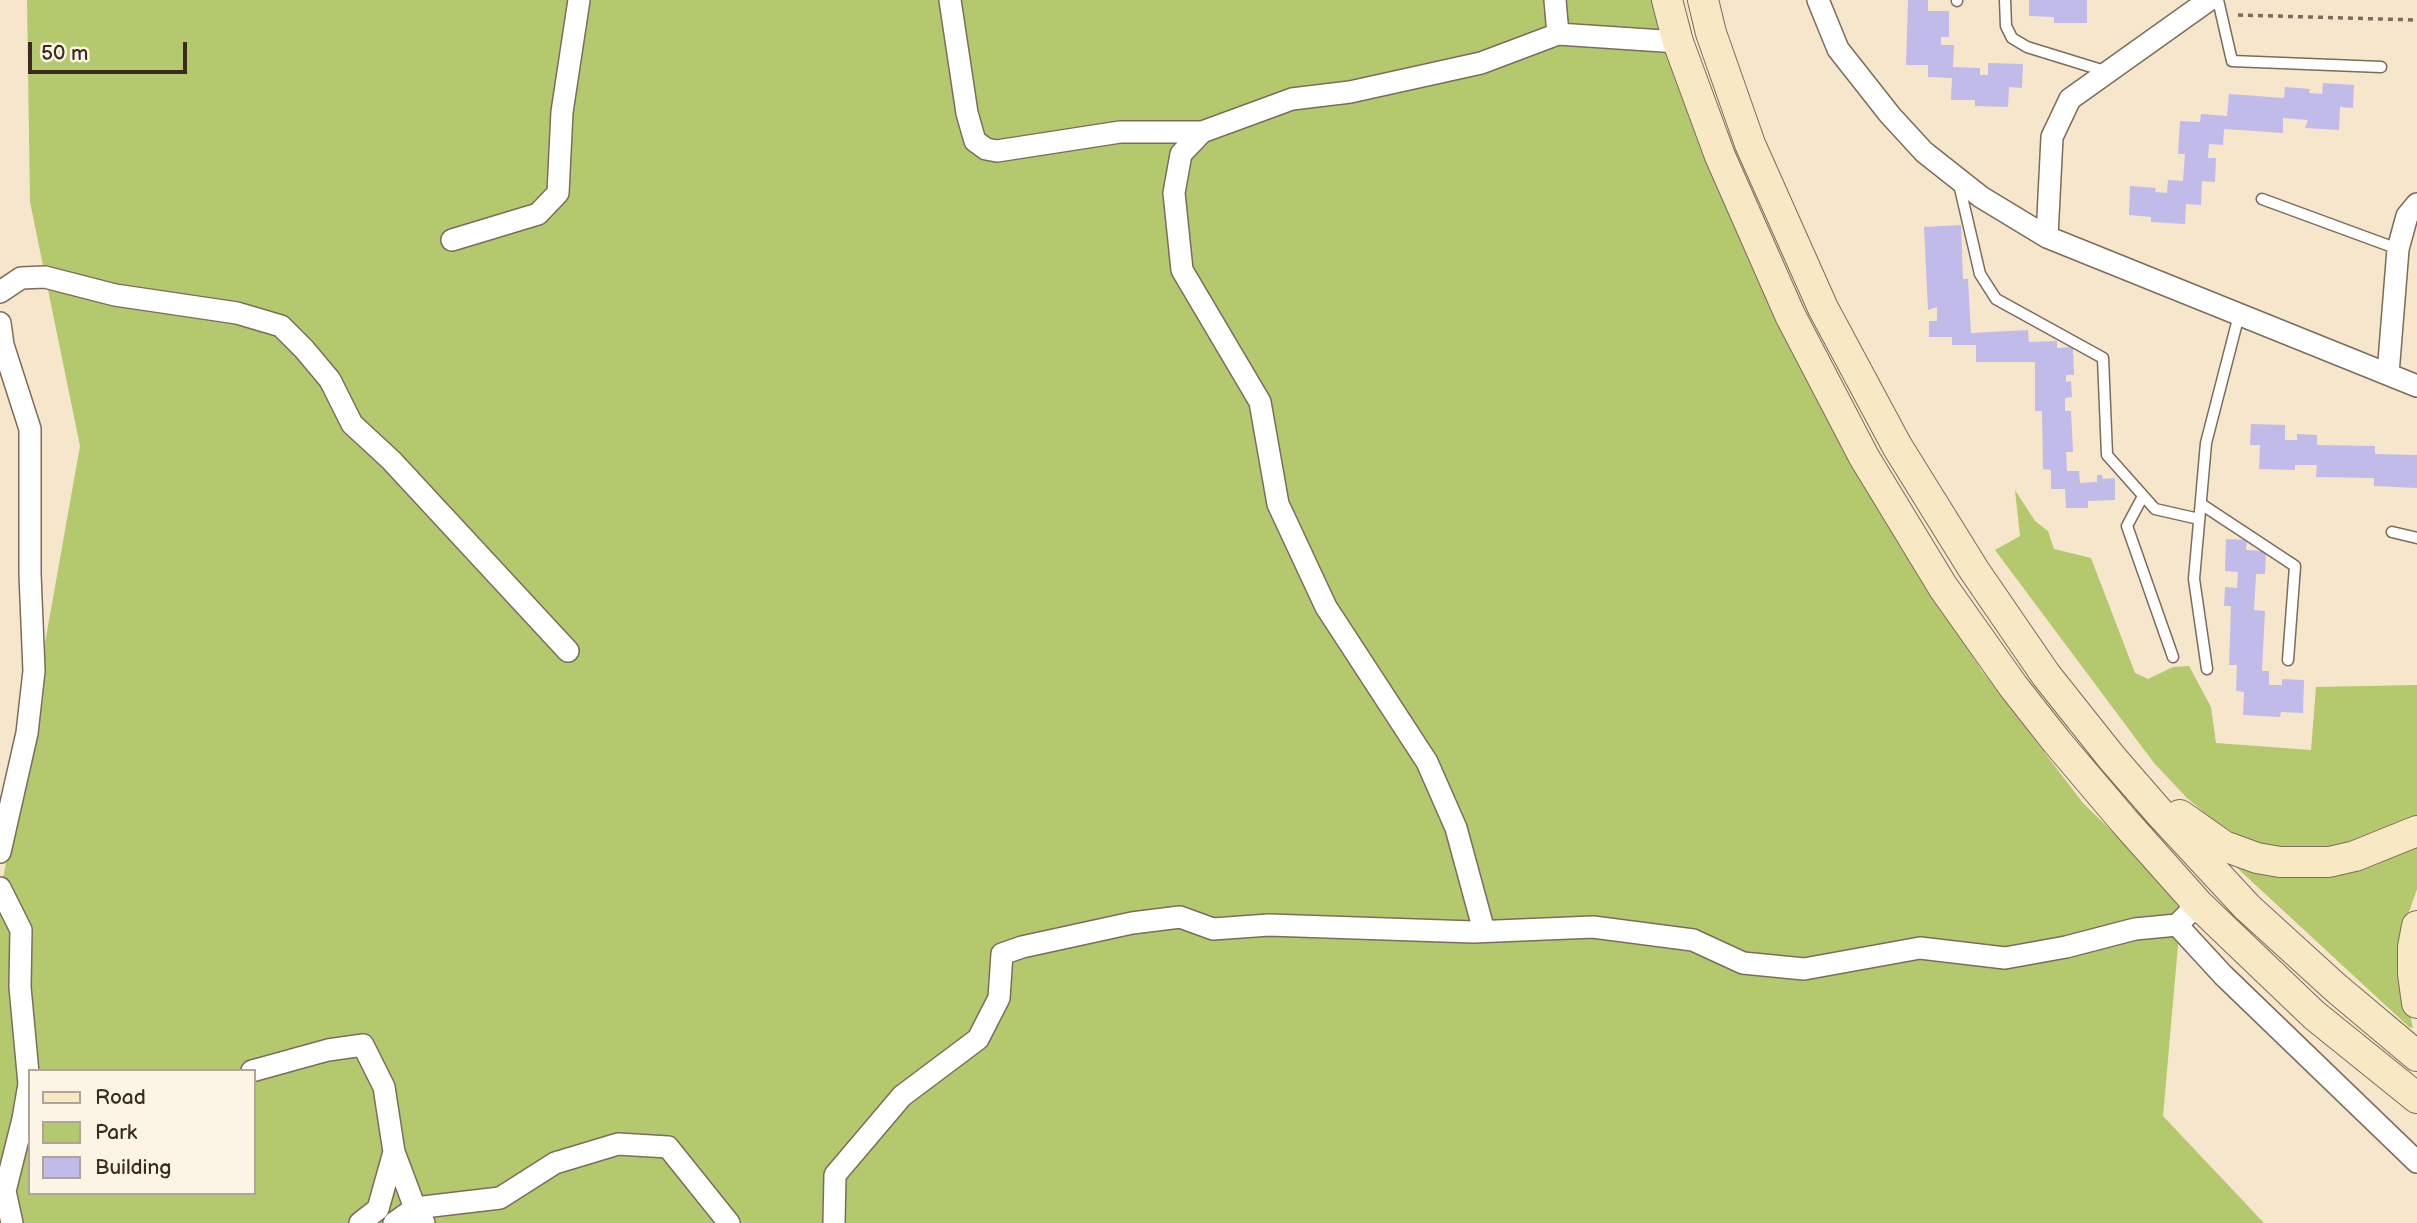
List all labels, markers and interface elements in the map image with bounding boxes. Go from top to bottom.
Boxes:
scale bar [32,28,191,72]
text: 50 m [41,41,88,66]
legend [28,1069,256,1195]
text: Road [95,1085,146,1110]
text: Park [95,1120,137,1145]
text: Building [95,1155,171,1180]

